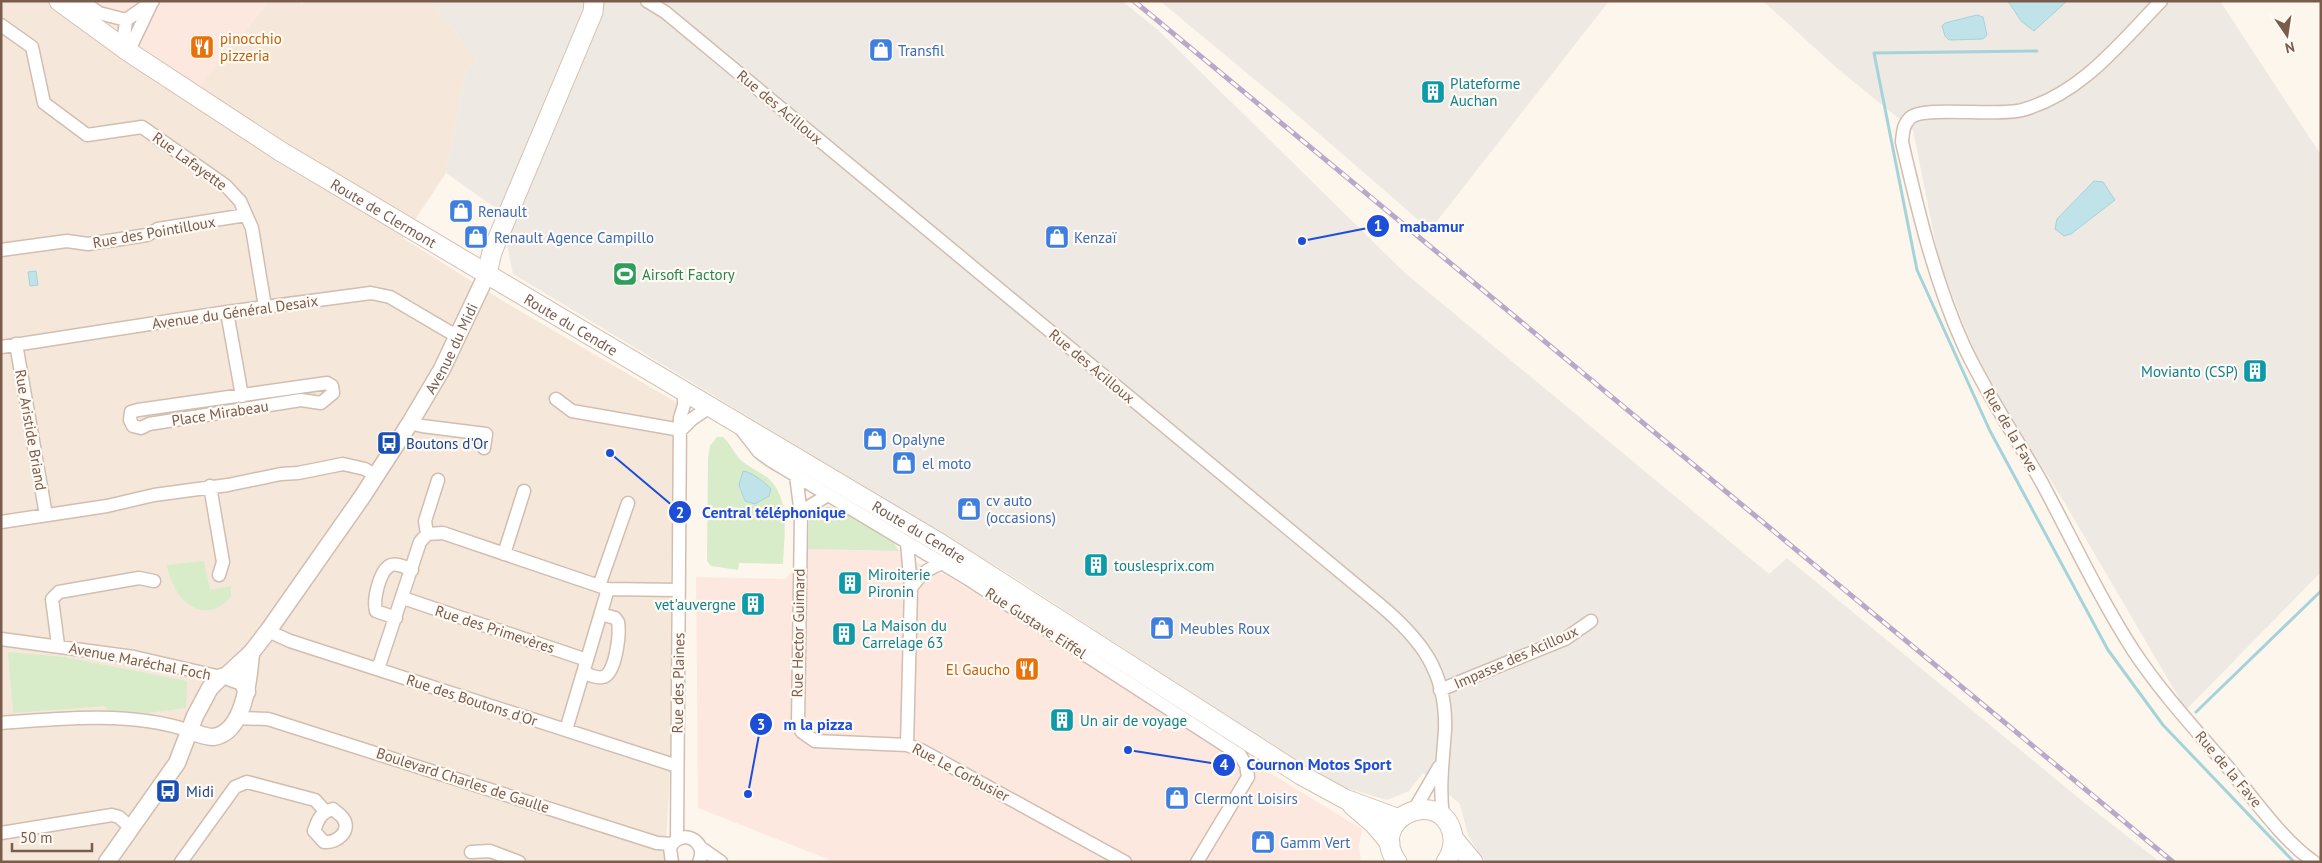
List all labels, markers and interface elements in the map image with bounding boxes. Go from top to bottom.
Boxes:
north arrow [2262,10,2312,60]
place label: pinocchio pizzeria [220,29,282,65]
restaurant icon: pinocchio pizzeria [189,34,215,60]
shop icon: Transfil [868,37,894,63]
text: N [2283,38,2296,57]
place label: Transfil [898,41,945,60]
street label: Rue des Acilloux [733,66,827,149]
place label: Plateforme Auchan [1450,74,1520,110]
building icon: Plateforme Auchan [1420,79,1446,105]
street label: Rue Lafayette [149,128,231,194]
street label: Route de Clermont [327,174,440,252]
shop icon: Renault [448,198,474,224]
place label: Renault [478,202,527,221]
callout: mabamur [1365,210,1474,241]
street label: Rue des Pointilloux [91,212,217,252]
text: 1 [1374,216,1382,235]
text: mabamur [1400,216,1465,236]
shop icon: Renault Agence Campillo [463,224,489,250]
shop icon: Kenzaï [1044,224,1070,250]
place label: Renault Agence Campillo [494,228,654,247]
place label: Kenzaï [1074,228,1117,247]
sports icon: Airsoft Factory [612,261,638,287]
place label: Airsoft Factory [642,265,735,284]
street label: Route du Cendre [521,289,622,359]
street label: Avenue du Général Desaix [151,291,320,333]
street label: Avenue du Midi [420,300,481,397]
street label: Rue des Acilloux [1045,325,1139,408]
building icon: Movianto (CSP) [2242,358,2268,384]
place label: Movianto (CSP) [2141,362,2238,381]
street label: Rue Aristide Briand [11,368,51,492]
street label: Rue de la Fave [1979,385,2043,475]
street label: Place Mirabeau [170,396,270,430]
shop icon: Opalyne [862,426,888,452]
bus stop icon: Boutons d'Or [376,430,402,456]
place label: Opalyne [892,430,945,449]
place label: Boutons d'Or [406,434,488,453]
shop icon: el moto [891,450,917,476]
place label: el moto [922,454,971,473]
place label: cv auto (occasions) [986,491,1056,527]
street label: Route du Cendre [869,496,969,567]
shop icon: cv auto (occasions) [956,496,982,522]
callout: Central téléphonique [667,497,856,528]
text: Central téléphonique [702,502,846,522]
text: 2 [676,503,684,522]
building icon: touslesprix.com [1083,552,1109,578]
place label: touslesprix.com [1114,556,1215,575]
place label: Miroiterie Pironin [868,565,930,601]
street label: Rue Hector Guimard [787,568,809,698]
building icon: Miroiterie Pironin [837,570,863,596]
street label: Rue Gustave Eiffel [982,583,1091,663]
building icon: vet'auvergne [740,591,766,617]
place label: vet'auvergne [655,595,736,614]
street label: Rue des Primevères [433,601,557,657]
shop icon: Meubles Roux [1149,615,1175,641]
place label: La Maison du Carrelage 63 [862,616,947,652]
place label: Meubles Roux [1180,619,1270,638]
building icon: La Maison du Carrelage 63 [831,621,857,647]
street label: Impasse des Acilloux [1451,621,1581,693]
street label: Rue des Plaines [668,632,688,734]
street label: Avenue Maréchal Foch [67,638,213,684]
restaurant icon: El Gaucho [1014,656,1040,682]
place label: El Gaucho [946,660,1010,679]
street label: Rue des Boutons d'Or [404,670,540,730]
building icon: Un air de voyage [1049,707,1075,733]
callout: m la pizza [749,709,863,740]
place label: Un air de voyage [1080,711,1187,730]
text: m la pizza [783,714,853,734]
text: 3 [757,715,765,734]
street label: Rue de la Fave [2192,727,2266,811]
street label: Rue Le Corbusier [909,738,1013,806]
street label: Boulevard Charles de Gaulle [374,743,552,817]
callout: Cournon Motos Sport [1211,749,1401,780]
text: Cournon Motos Sport [1247,754,1392,774]
text: 4 [1220,755,1229,774]
bus stop icon: Midi [155,778,181,804]
place label: Midi [186,782,214,801]
shop icon: Clermont Loisirs [1164,785,1190,811]
place label: Clermont Loisirs [1194,789,1298,808]
scale bar [12,820,92,852]
text: 50 m [20,828,53,847]
shop icon: Gamm Vert [1250,829,1276,855]
place label: Gamm Vert [1280,833,1350,852]

